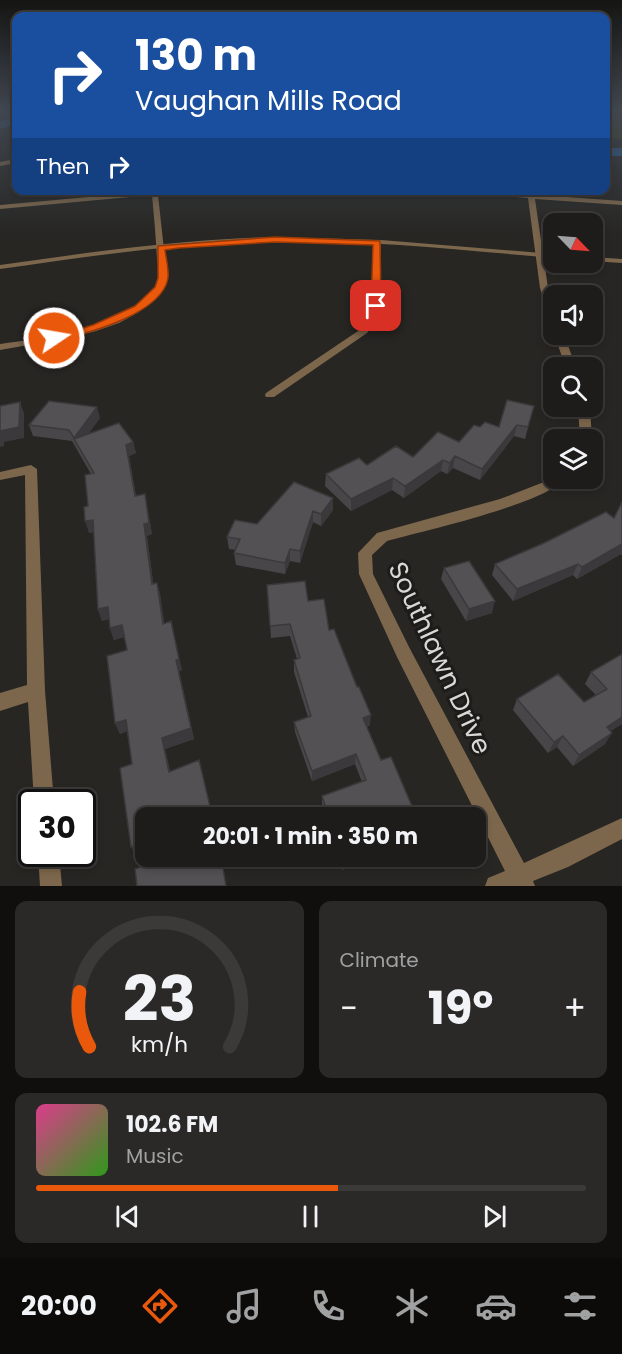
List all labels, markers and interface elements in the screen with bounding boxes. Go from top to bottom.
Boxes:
text: 130 m [135,26,257,85]
icon: right [36,36,114,114]
text: Vaughan Mills Road [135,82,402,119]
icon: right [102,150,135,183]
text: Then [36,151,90,182]
north arrow [543,213,603,273]
map controls [543,213,603,489]
pin [350,280,401,331]
button: sound [543,285,603,345]
icon: arrive [359,289,392,322]
position arrow [22,306,86,370]
button: search [543,357,603,417]
button: layers [543,429,603,489]
street label: Southlawn Drive [380,556,500,760]
speed limit sign: 30 [18,789,96,867]
text: 20:01 · 1 min · 350 m [203,821,418,852]
text: Climate [340,946,419,974]
text: 23 [123,955,196,1043]
text: 19° [428,977,493,1040]
text: − [340,985,358,1032]
text: + [563,985,586,1032]
text: km/h [131,1029,188,1060]
text: 102.6 FM [126,1109,218,1140]
text: Music [126,1142,184,1170]
icon: previous [111,1200,144,1233]
icon: pause [294,1200,327,1233]
icon: next [478,1200,511,1233]
icon: directions [139,1285,181,1327]
icon: music [223,1285,265,1327]
icon: phone [307,1285,349,1327]
icon: climate [391,1285,433,1327]
icon: car [475,1285,517,1327]
icon: filters [559,1285,601,1327]
text: 20:00 [21,1287,97,1324]

